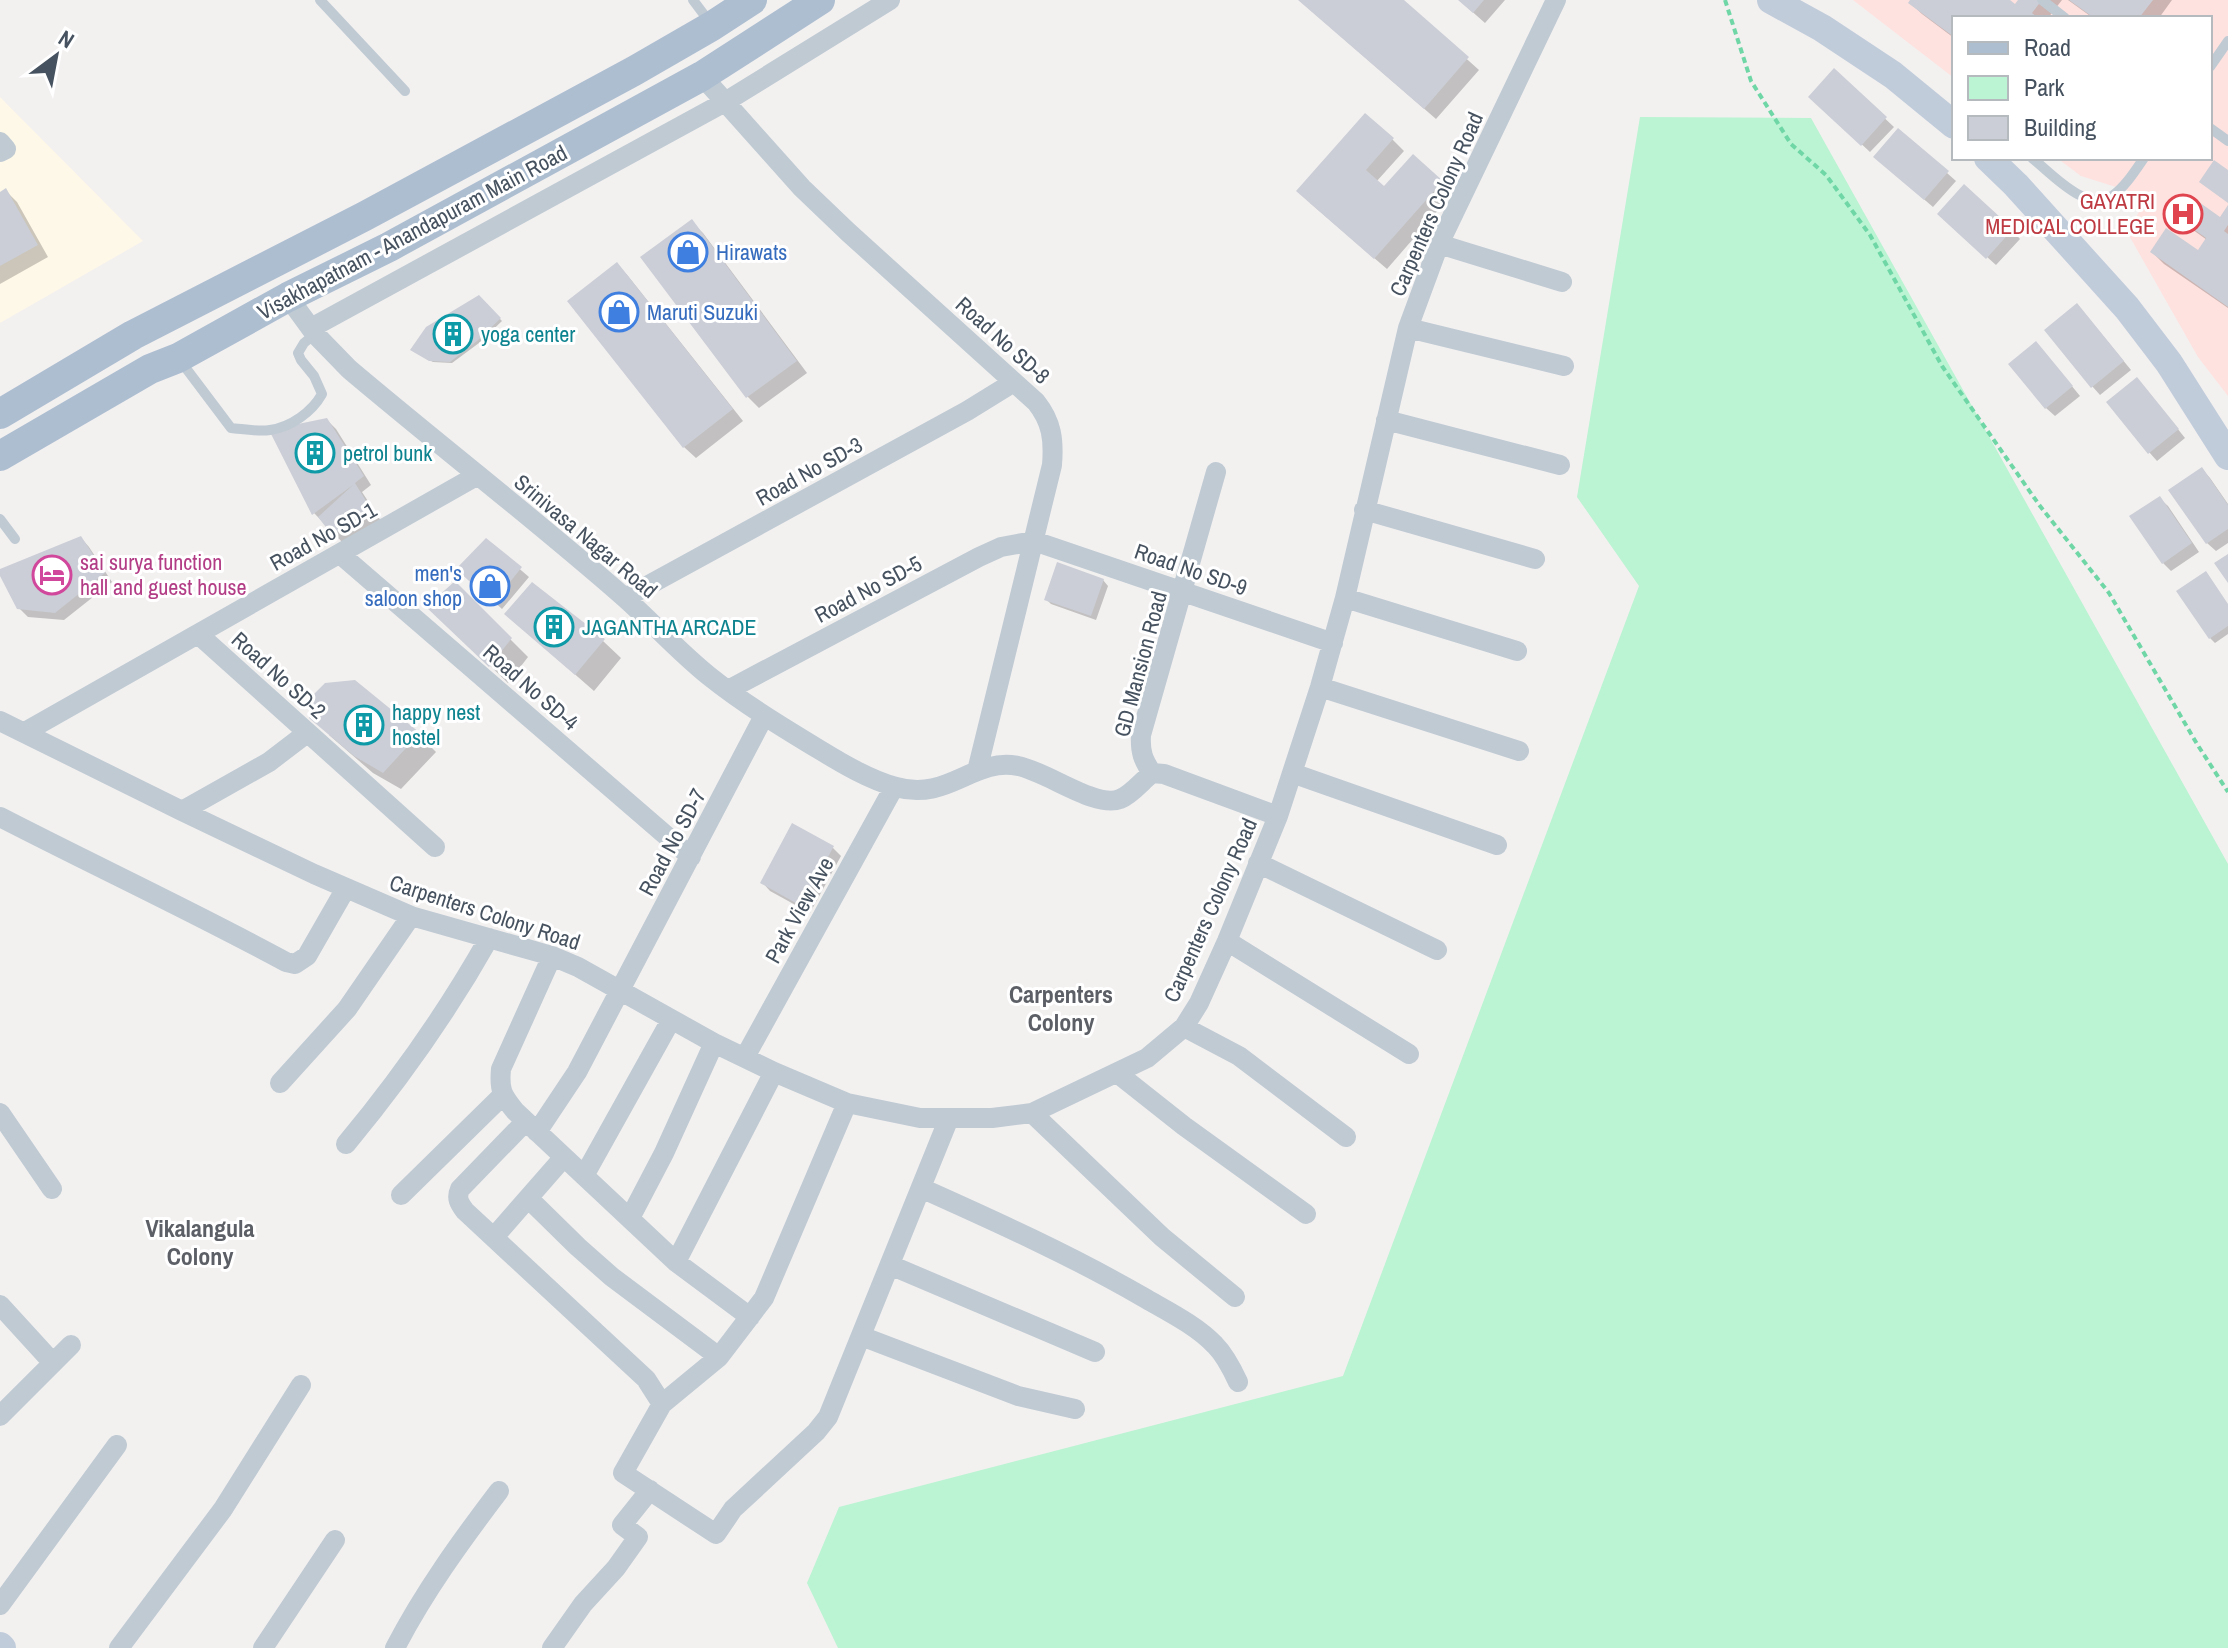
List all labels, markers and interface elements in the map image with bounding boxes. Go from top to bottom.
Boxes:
north arrow [16,16,96,96]
legend [1952,16,2212,160]
text: N [53,23,80,55]
text: Road [2024,31,2071,63]
text: Park [2024,71,2065,103]
street label: Carpenters Colony Road [1382,107,1490,301]
text: Building [2024,111,2096,143]
street label: Visakhapatnam - Anandapuram Main Road [252,137,572,327]
place label: GAYATRI MEDICAL COLLEGE [1985,186,2155,241]
hospital icon: GAYATRI MEDICAL COLLEGE [2162,193,2204,235]
shop icon: Hirawats [667,231,709,273]
place label: Hirawats [716,237,787,267]
street label: Road No SD-8 [949,290,1057,390]
shop icon: Maruti Suzuki [598,291,640,333]
place label: Maruti Suzuki [647,297,758,327]
building icon: yoga center [432,313,474,355]
place label: yoga center [481,319,575,349]
street label: Road No SD-3 [750,429,868,513]
building icon: petrol bunk [294,432,336,474]
place label: petrol bunk [343,438,433,468]
street label: Srinivasa Nagar Road [508,467,664,605]
street label: Road No SD-1 [264,494,382,578]
street label: Road No SD-9 [1131,536,1251,602]
place label: sai surya function hall and guest house [80,547,247,602]
street label: Road No SD-5 [809,548,927,630]
hotel icon: sai surya function hall and guest house [31,554,73,596]
place label: men's saloon shop [365,558,462,613]
shop icon: men's saloon shop [469,565,511,607]
street label: GD Mansion Road [1106,588,1174,740]
building icon: JAGANTHA ARCADE [533,606,575,648]
place label: JAGANTHA ARCADE [582,612,756,642]
street label: Road No SD-2 [225,625,333,725]
street label: Road No SD-4 [477,637,585,737]
place label: happy nest hostel [392,697,480,752]
building icon: happy nest hostel [343,704,385,746]
street label: Road No SD-7 [631,783,713,901]
street label: Carpenters Colony Road [1156,813,1264,1007]
street label: Park View Ave [758,852,840,968]
street label: Carpenters Colony Road [386,867,584,957]
district label: Carpenters Colony [1009,978,1113,1038]
district label: Vikalangula Colony [145,1212,255,1272]

